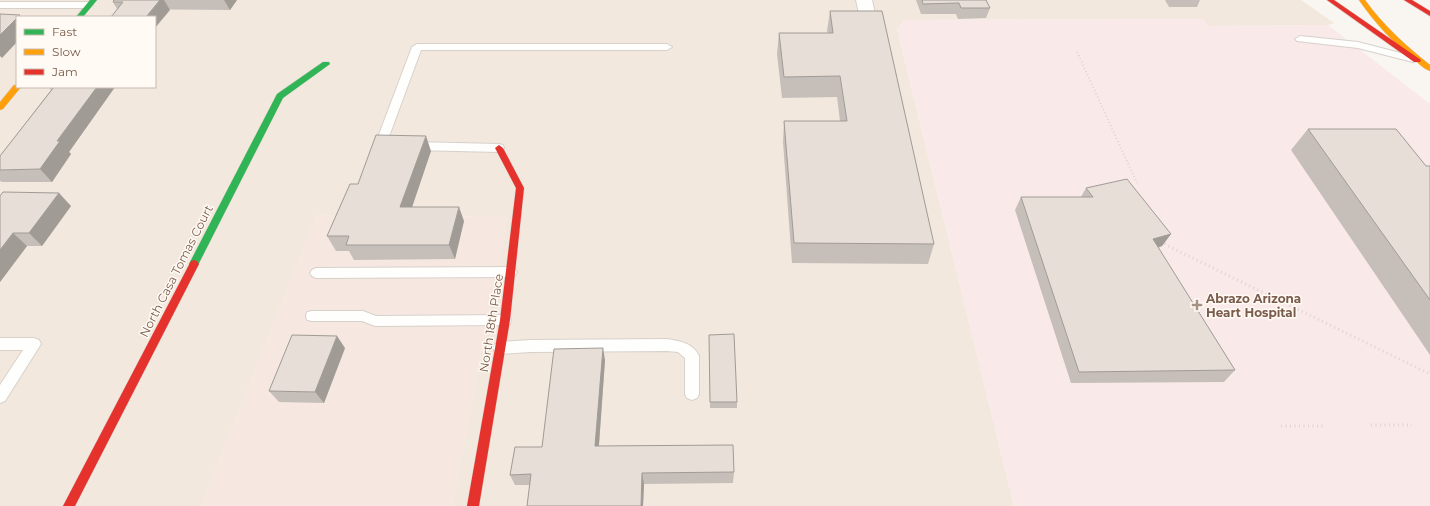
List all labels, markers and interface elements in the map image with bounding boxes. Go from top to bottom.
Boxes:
legend [16,16,156,88]
text: Fast [52,24,77,39]
text: Slow [52,44,81,59]
text: Jam [51,64,78,79]
street label: North Casa Tomas Court [136,202,216,340]
street label: North 18th Place [476,273,506,373]
place label: Abrazo Arizona Heart Hospital [1205,291,1301,320]
marker: Abrazo Arizona Heart Hospital [1191,299,1203,311]

